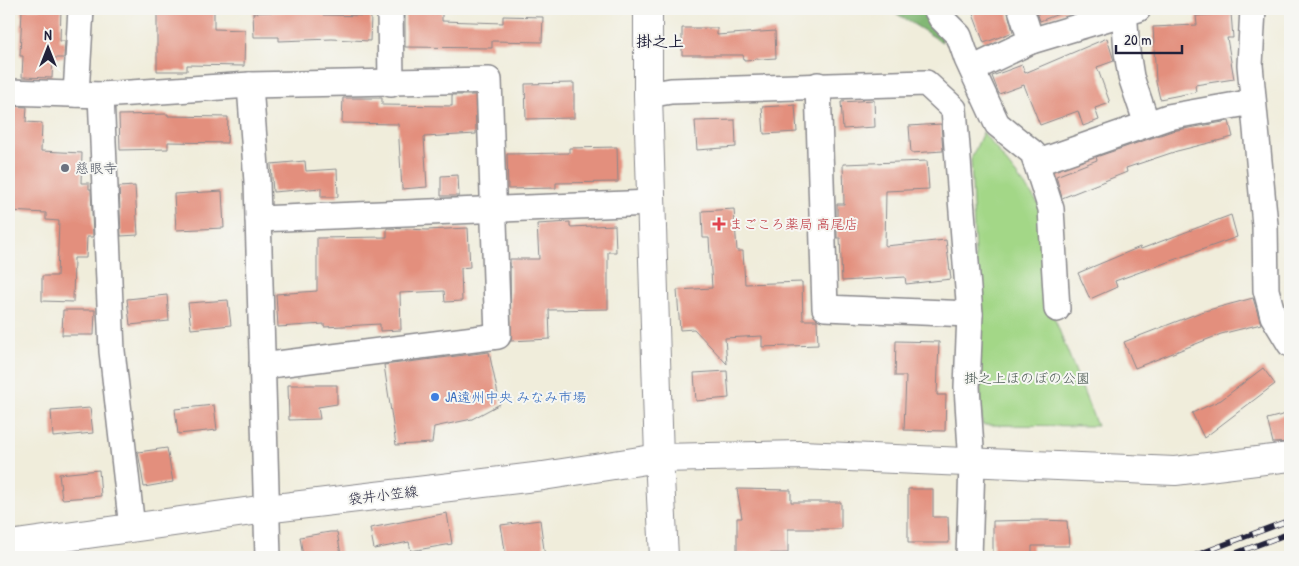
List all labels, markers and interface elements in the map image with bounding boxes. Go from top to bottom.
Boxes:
north arrow [22,22,72,72]
scale bar [1116,22,1183,54]
text: N [44,25,52,44]
text: 20 m [1124,29,1151,50]
district label: 掛之上 [636,30,684,52]
place label: 慈眼寺 [75,158,117,177]
marker: 慈眼寺 [59,162,71,174]
place label: まごころ薬局 高尾店 [729,214,858,233]
marker: まごころ薬局 高尾店 [713,218,725,230]
park label: 掛之上ほのぼの公園 [964,368,1090,387]
place label: JA遠州中央 みなみ市場 [445,387,586,406]
marker: JA遠州中央 みなみ市場 [429,391,441,403]
street label: 袋井小笠線 [347,481,419,508]

